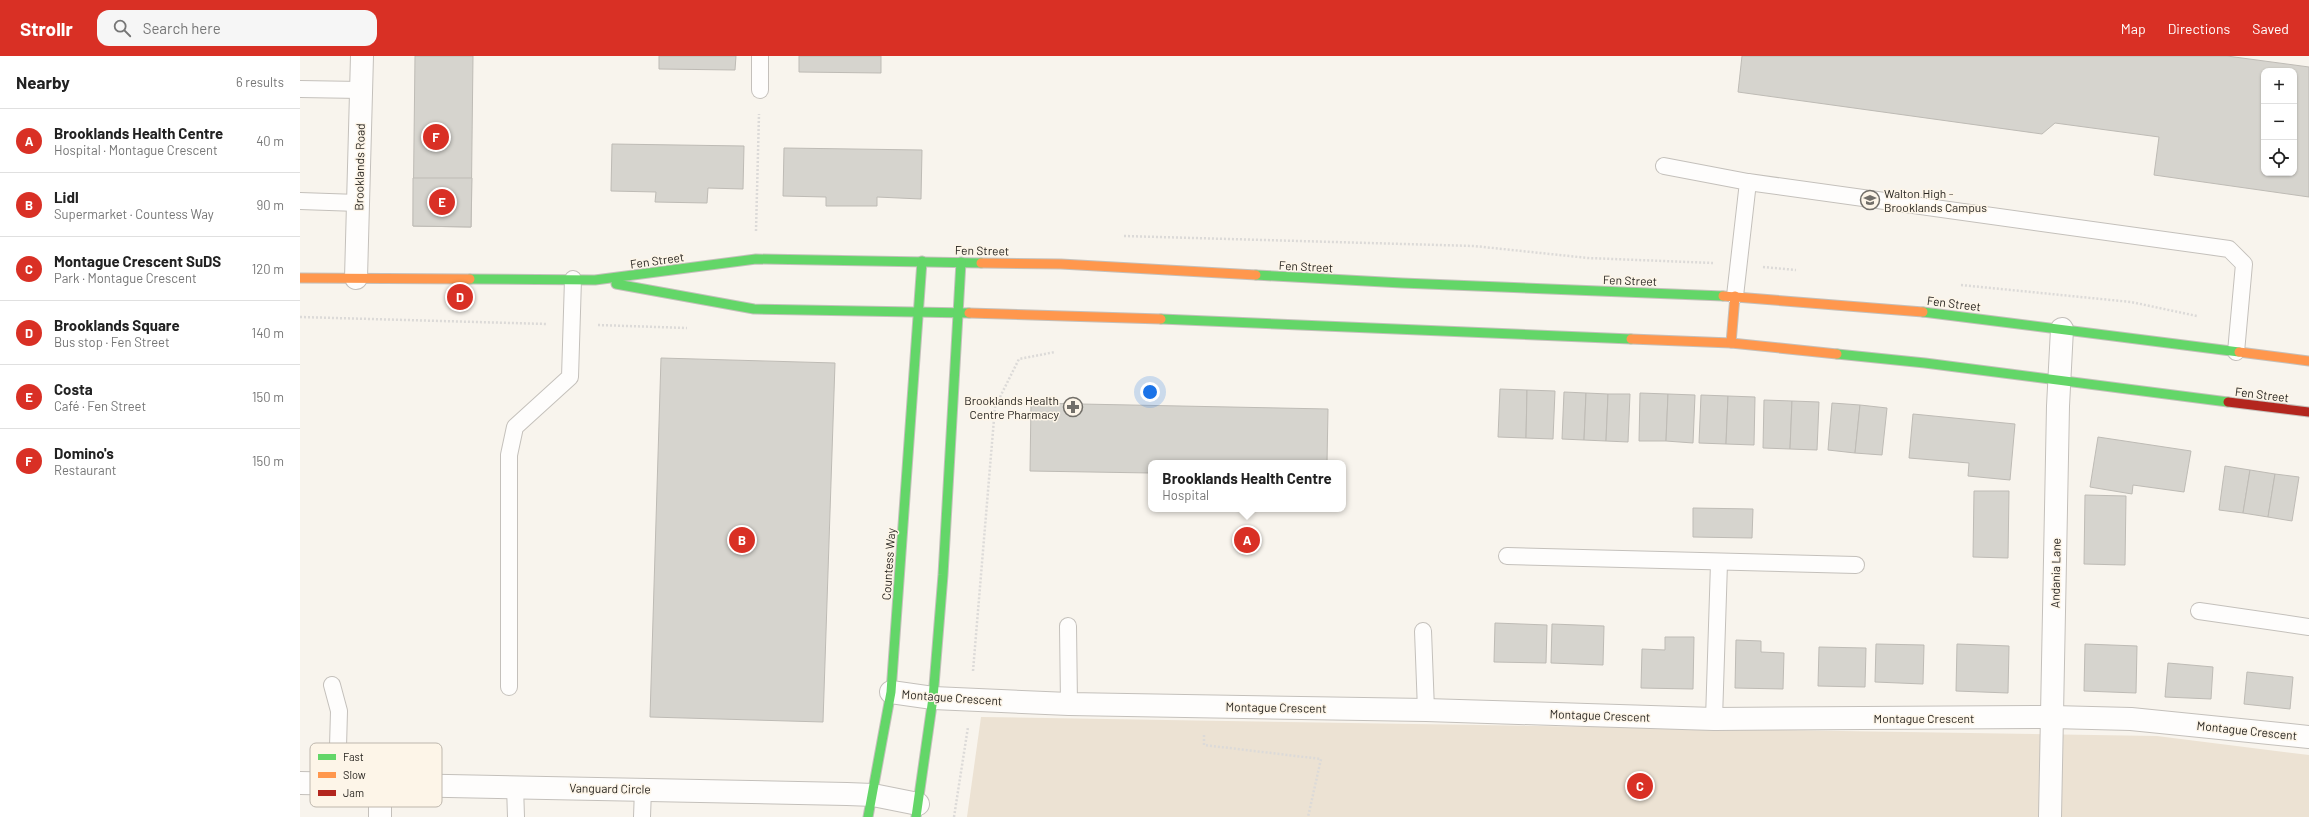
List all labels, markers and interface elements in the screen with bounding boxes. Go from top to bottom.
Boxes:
search box [97,10,377,46]
text: Strollr [20,17,73,40]
icon: search [111,17,133,39]
text: Search here [143,19,221,37]
text: Map [2121,20,2146,37]
text: Directions [2168,20,2230,37]
text: Saved [2252,20,2289,37]
map controls [2261,68,2297,176]
button: + [2261,68,2297,104]
text: Nearby [16,72,70,92]
text: 6 results [236,74,284,90]
button: − [2261,104,2297,140]
pin: F [423,122,449,152]
street label: Brooklands Road [351,123,367,211]
text: Brooklands Health Centre [54,124,223,142]
text: A [25,133,33,149]
text: 40 m [256,133,284,149]
button: locate [2261,140,2297,176]
text: Hospital · Montague Crescent [54,142,218,158]
place label: Walton High - Brooklands Campus [1884,186,1987,214]
pin: E [429,187,455,217]
text: Lidl [54,188,79,206]
school or university icon: Walton High - Brooklands Campus [1859,189,1881,211]
text: B [25,197,33,213]
text: 90 m [257,197,284,213]
text: Supermarket · Countess Way [54,206,214,222]
street label: Fen Street [955,243,1009,257]
street label: Fen Street [629,249,685,271]
text: Montague Crescent SuDS [54,252,221,270]
street label: Fen Street [1278,258,1334,274]
text: C [25,261,33,277]
text: 120 m [252,261,284,277]
text: Park · Montague Crescent [54,270,197,286]
street label: Fen Street [1603,272,1657,288]
pin: D [447,282,473,312]
street label: Fen Street [1926,293,1982,313]
text: Brooklands Square [54,316,180,334]
text: D [25,325,33,341]
text: 140 m [252,325,284,341]
text: Bus stop · Fen Street [54,334,170,350]
text: Costa [54,380,93,398]
your location [1140,382,1160,402]
street label: Fen Street [2234,384,2290,404]
text: E [25,389,33,405]
text: 150 m [252,389,284,405]
place label: Brooklands Health Centre Pharmacy [964,393,1059,421]
pharmacy icon: Brooklands Health Centre Pharmacy [1062,396,1084,418]
text: Café · Fen Street [54,398,146,414]
text: Domino's [54,444,114,462]
text: F [25,453,33,469]
text: 150 m [252,453,284,469]
popup [1148,460,1346,512]
text: Restaurant [54,462,116,478]
text: Brooklands Health Centre [1162,469,1332,487]
text: Hospital [1162,487,1209,503]
pin: B [729,525,755,555]
pin: A [1234,525,1260,555]
street label: Countess Way [878,527,898,601]
street label: Andania Lane [2047,538,2063,608]
street label: Montague Crescent [901,687,1003,707]
street label: Montague Crescent [1225,699,1327,715]
street label: Montague Crescent [1549,706,1651,724]
street label: Montague Crescent [1874,711,1974,725]
street label: Montague Crescent [2196,718,2298,742]
legend [310,743,442,807]
text: Fast [343,750,364,763]
text: Slow [343,768,366,781]
pin: C [1627,771,1653,801]
street label: Vanguard Circle [569,780,651,796]
text: Jam [343,786,364,799]

